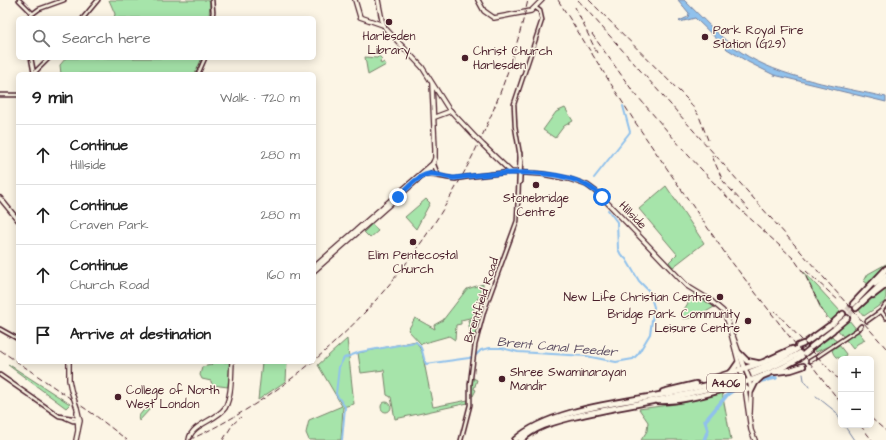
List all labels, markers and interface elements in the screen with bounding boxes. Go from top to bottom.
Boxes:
search box [16,16,316,60]
marker: Harlesden Library [384,17,394,27]
place label: Park Royal Fire Station (G29) [713,22,804,53]
icon: search [30,27,52,49]
text: Search here [62,28,151,49]
place label: Harlesden Library [362,28,416,60]
marker: Park Royal Fire Station (G29) [700,32,710,42]
place label: Christ Church Harlesden [473,43,552,74]
marker: Christ Church Harlesden [460,53,470,63]
text: 9 min [32,86,73,110]
text: Walk · 720 m [220,89,300,107]
text: Continue [70,135,128,156]
icon: ahead [32,144,54,166]
text: 280 m [261,146,300,164]
text: Hillside [70,156,106,174]
marker: Stonebridge Centre [531,180,541,190]
route end [389,188,407,206]
route start [593,188,611,206]
place label: Stonebridge Centre [503,190,569,221]
text: Continue [70,195,128,216]
street label: Hillside [615,198,651,234]
icon: ahead [32,204,54,226]
text: 280 m [261,206,300,224]
text: Craven Park [70,216,149,234]
marker: Elim Pentecostal Church [408,237,418,247]
place label: Elim Pentecostal Church [368,247,458,278]
text: Continue [70,255,128,276]
street label: Brentfield Road [460,256,503,345]
icon: ahead [32,264,54,286]
text: 160 m [267,266,300,284]
text: Church Road [70,276,149,294]
place label: New Life Christian Centre [564,289,713,306]
marker: New Life Christian Centre [715,292,725,302]
place label: Bridge Park Community Leisure Centre [608,306,741,337]
marker: Bridge Park Community Leisure Centre [743,316,753,326]
icon: arrive [32,324,54,346]
text: Arrive at destination [70,324,211,345]
water label: Brent Canal Feeder [496,333,620,361]
map controls [838,356,874,428]
button: + [838,356,874,392]
place label: Shree Swaminarayan Mandir [510,364,626,395]
marker: Shree Swaminarayan Mandir [497,374,507,384]
road number: A406 [707,374,745,392]
place label: College of North West London [126,382,219,413]
marker: College of North West London [113,392,123,402]
button: − [838,392,874,428]

